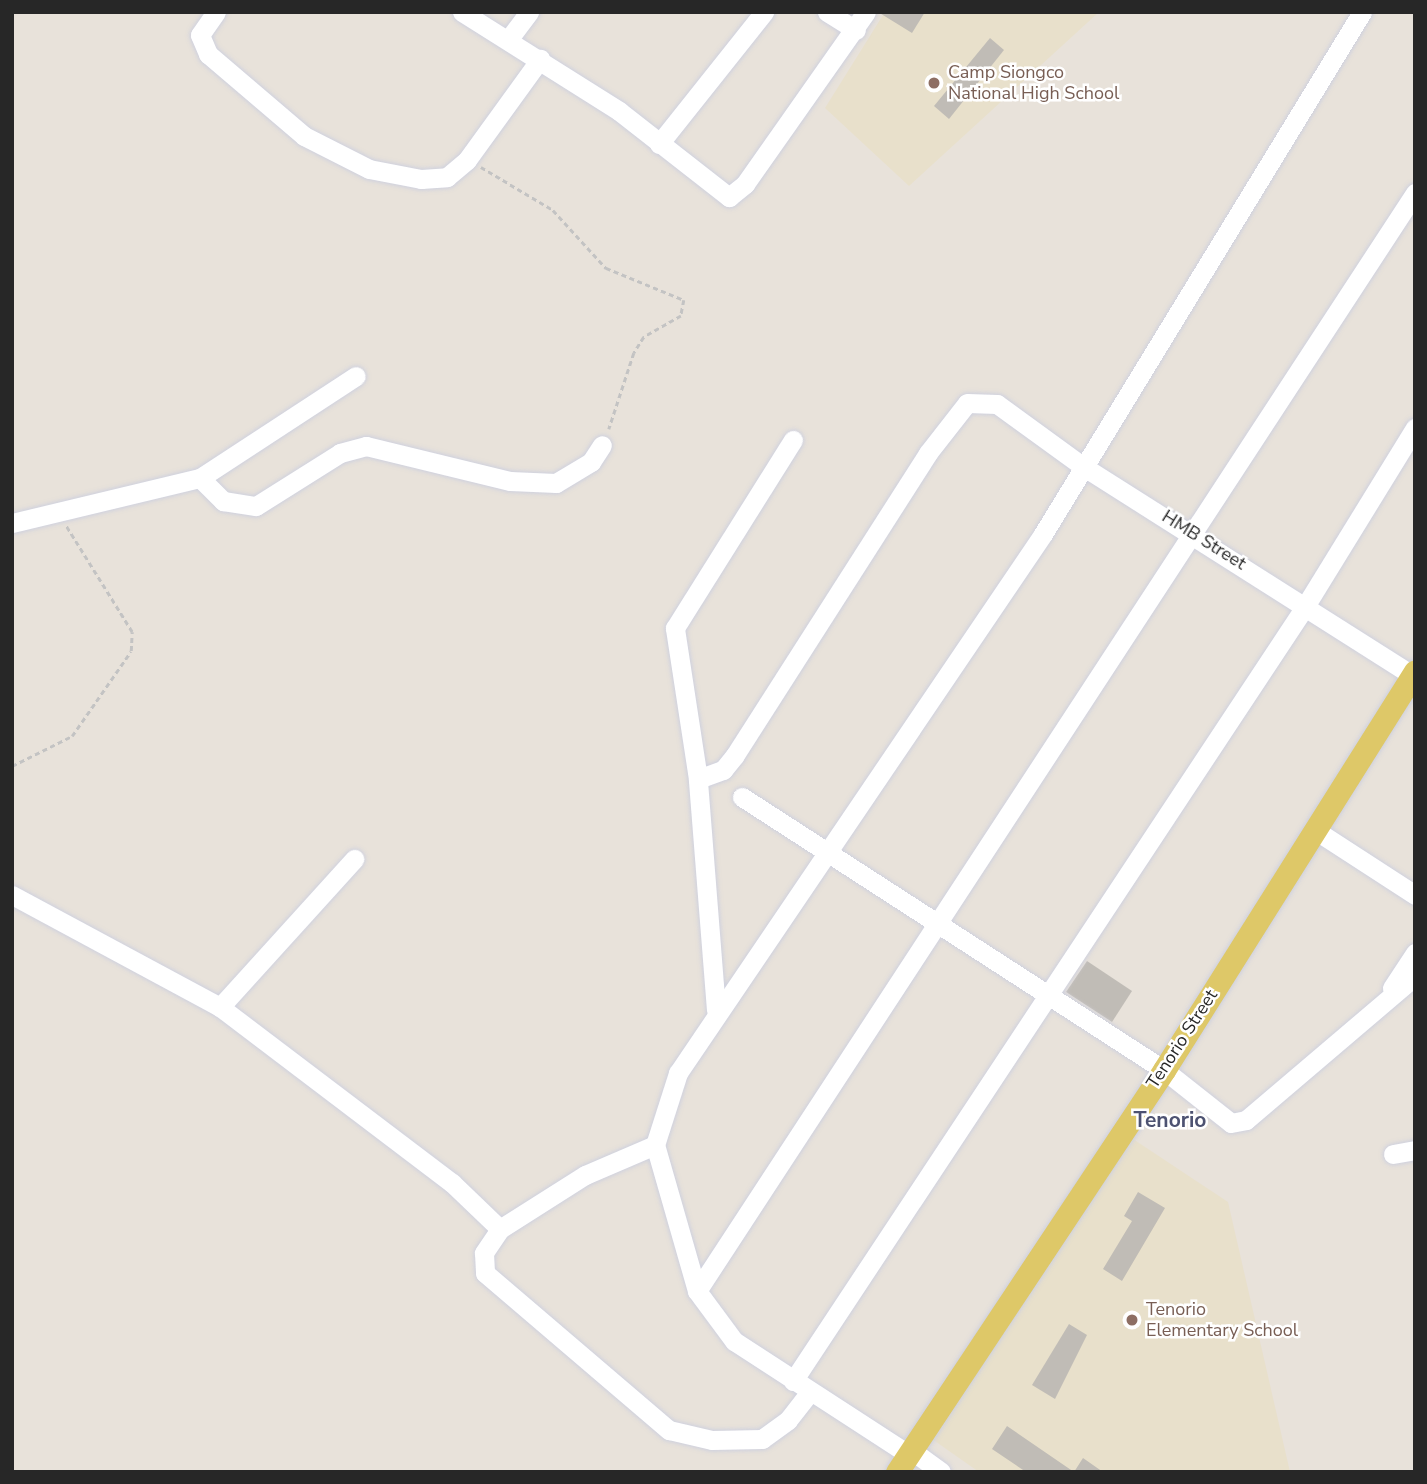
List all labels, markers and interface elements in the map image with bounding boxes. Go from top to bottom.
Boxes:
place label: Camp Siongco National High School [948,62,1119,104]
marker: Camp Siongco National High School [926,75,942,91]
street label: HMB Street [1158,506,1250,574]
street label: Tenorio Street [1142,985,1222,1093]
district label: Tenorio [1134,1107,1206,1133]
place label: Tenorio Elementary School [1146,1299,1298,1342]
marker: Tenorio Elementary School [1124,1312,1140,1328]

